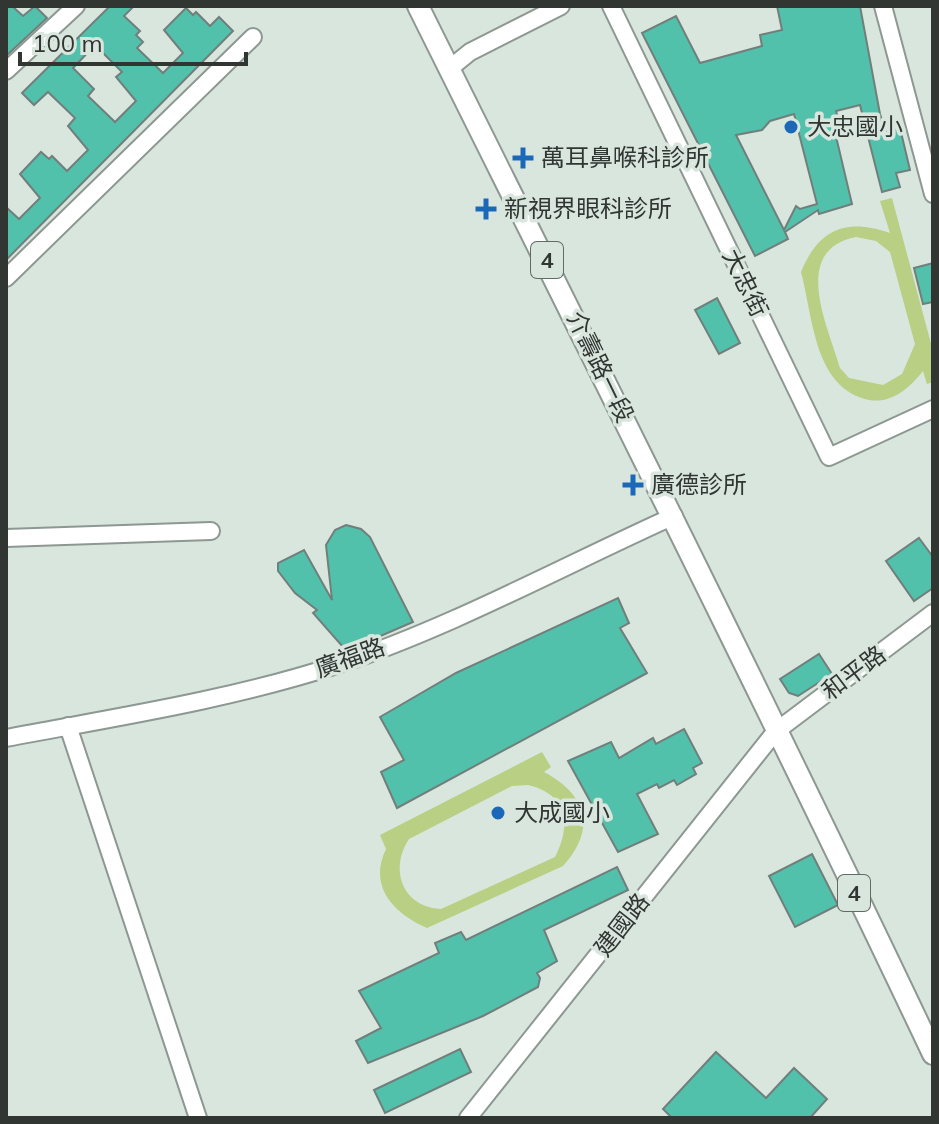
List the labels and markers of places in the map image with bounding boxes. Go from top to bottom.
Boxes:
place label: 大忠國小 [807,111,903,141]
marker: 大忠國小 [782,118,800,136]
place label: 萬耳鼻喉科診所 [541,142,709,172]
marker: 萬耳鼻喉科診所 [512,147,534,169]
place label: 新視界眼科診所 [504,193,672,223]
marker: 新視界眼科診所 [475,198,497,220]
place label: 廣德診所 [651,469,747,499]
marker: 廣德診所 [622,474,644,496]
place label: 大成國小 [514,797,610,827]
marker: 大成國小 [489,804,507,822]

